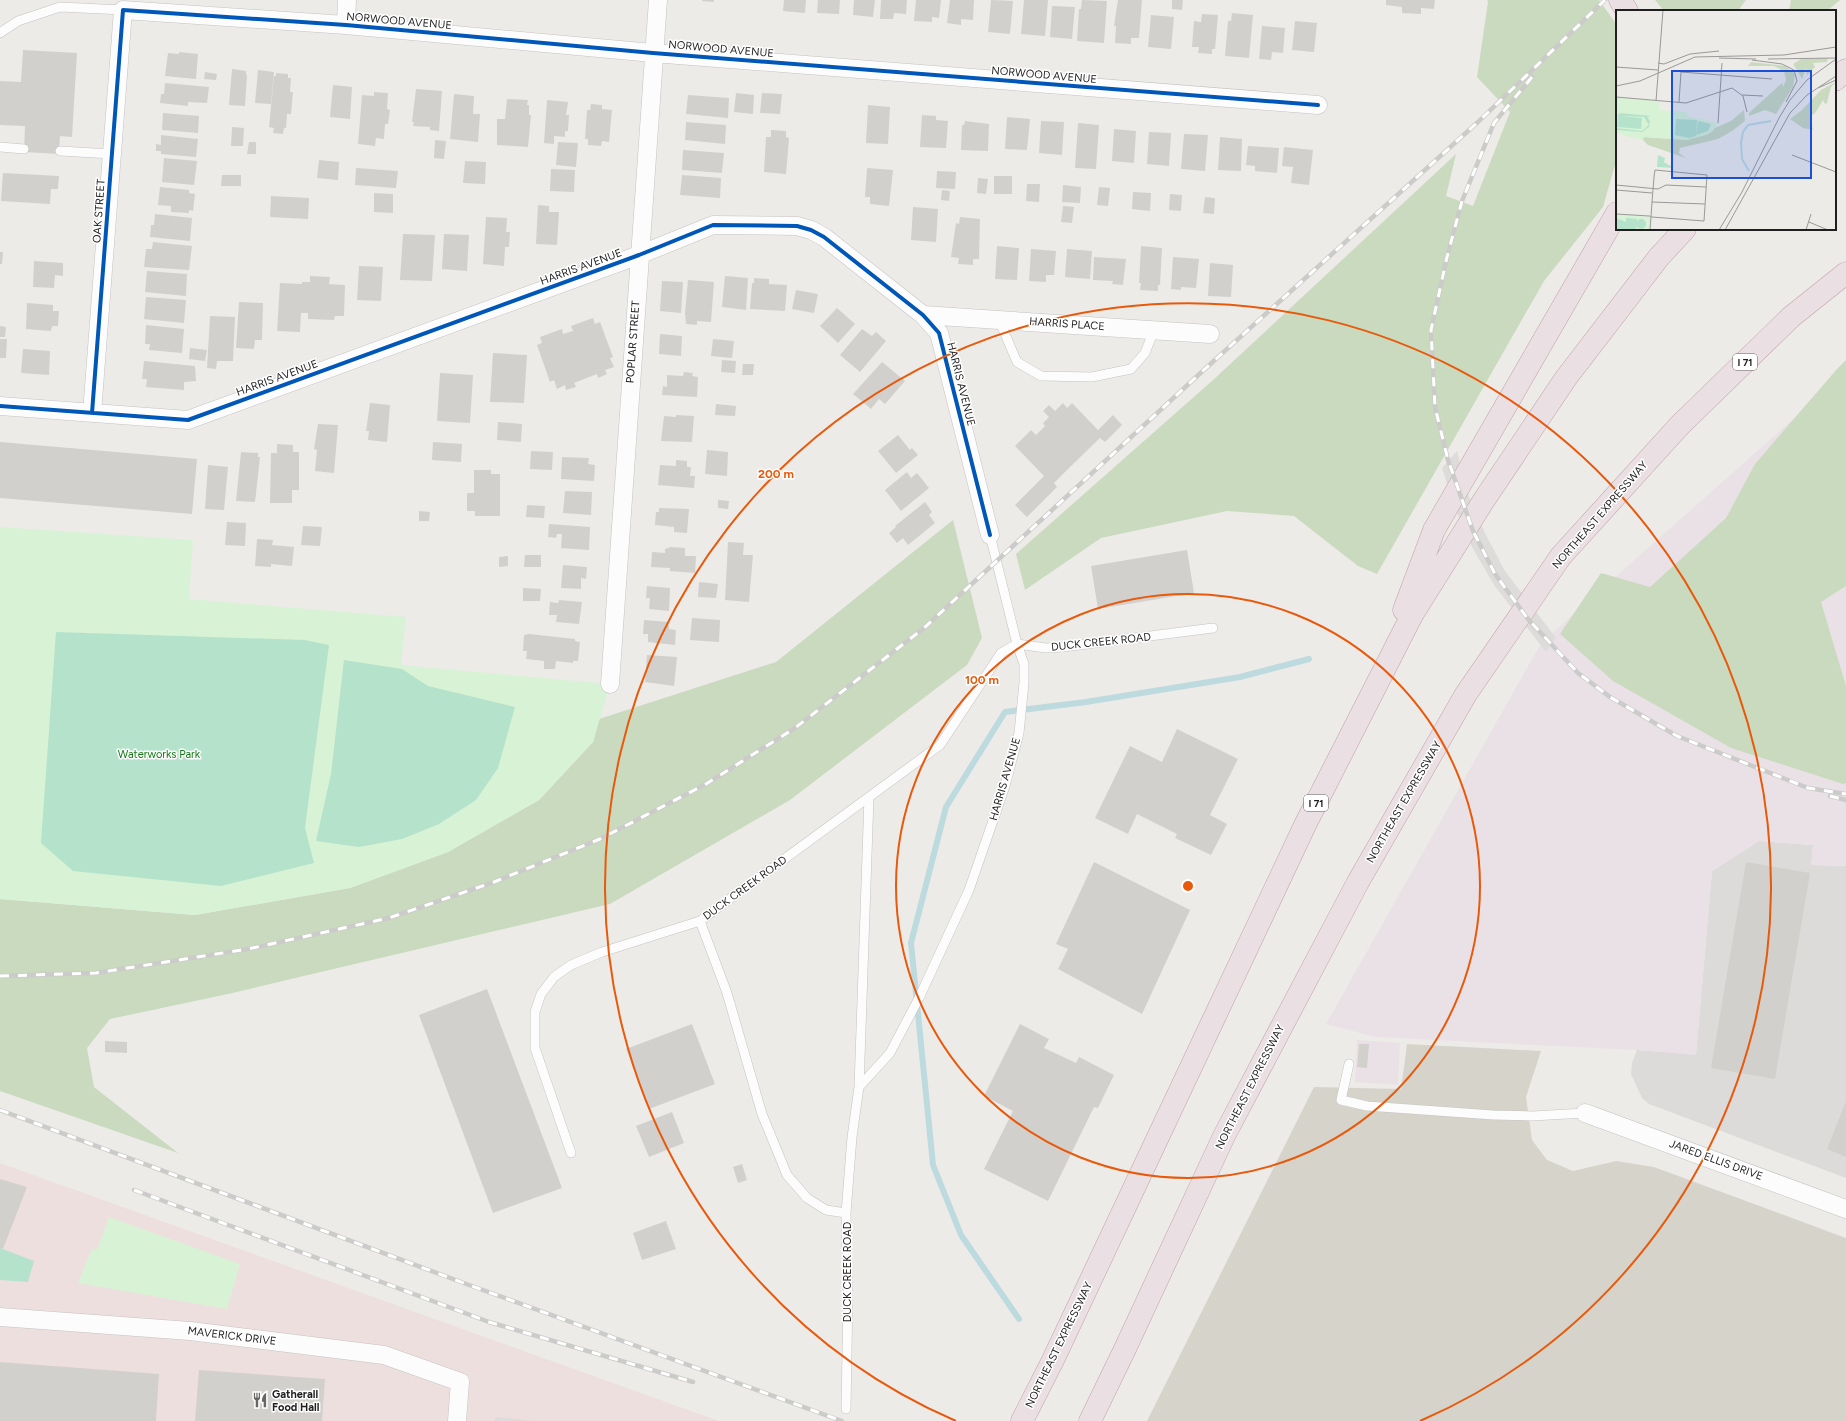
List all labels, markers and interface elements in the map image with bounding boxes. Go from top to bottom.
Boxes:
street label: NORWOOD AVENUE [346,10,452,32]
inset map [1616,10,1836,230]
street label: NORWOOD AVENUE [668,38,774,60]
street label: NORWOOD AVENUE [991,64,1097,86]
street label: OAK STREET [90,179,108,243]
street label: HARRIS AVENUE [538,246,624,288]
street label: POPLAR STREET [624,300,642,384]
street label: HARRIS PLACE [1029,315,1105,333]
street label: HARRIS AVENUE [944,341,978,427]
road number: I 71 [1733,354,1757,370]
street label: HARRIS AVENUE [234,357,320,399]
street label: NORTHEAST EXPRESSWAY [1550,458,1651,572]
text: 200 m [758,467,794,481]
street label: DUCK CREEK ROAD [1050,630,1152,654]
text: 100 m [965,673,999,687]
street label: HARRIS AVENUE [987,736,1023,822]
street label: NORTHEAST EXPRESSWAY [1364,738,1444,865]
park label: Waterworks Park [118,748,201,761]
road number: I 71 [1304,795,1328,811]
street label: DUCK CREEK ROAD [701,853,790,923]
centre of rings [1181,879,1195,893]
street label: NORTHEAST EXPRESSWAY [1213,1022,1287,1152]
street label: JARED ELLIS DRIVE [1667,1137,1765,1183]
street label: DUCK CREEK ROAD [841,1221,854,1322]
street label: NORTHEAST EXPRESSWAY [1023,1280,1095,1410]
street label: MAVERICK DRIVE [187,1324,277,1348]
place label: Gatherall Food Hall [272,1388,320,1414]
restaurant icon: Gatherall Food Hall [251,1391,269,1409]

